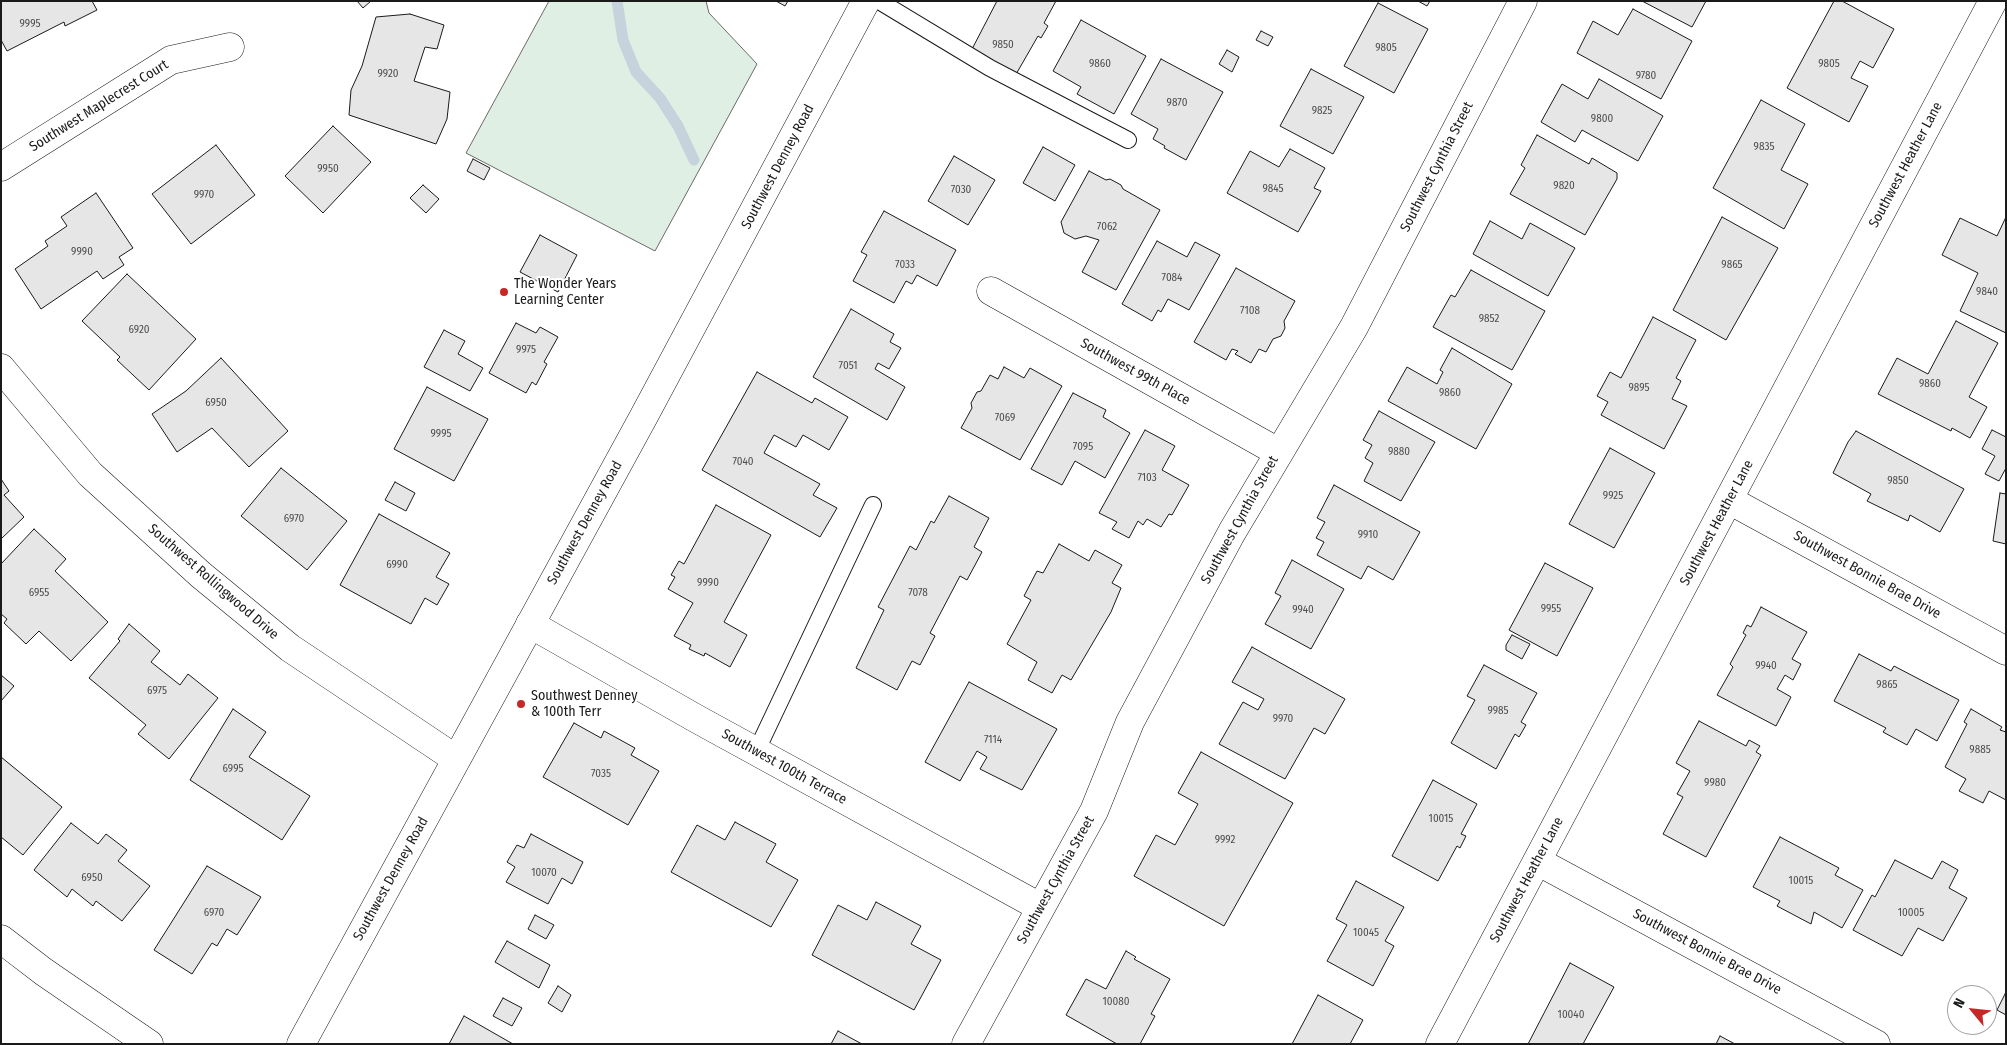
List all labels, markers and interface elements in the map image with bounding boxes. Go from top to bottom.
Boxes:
house number: 9995 [19,17,41,31]
house number: 9850 [992,38,1014,52]
house number: 9805 [1375,41,1397,55]
street label: Southwest Maplecrest Court [26,56,172,156]
house number: 9860 [1089,57,1111,71]
house number: 9805 [1818,57,1840,71]
house number: 9920 [377,67,399,81]
house number: 9780 [1636,69,1656,83]
house number: 9870 [1167,96,1187,110]
street label: Southwest Cynthia Street [1397,99,1477,235]
street label: Southwest Heather Lane [1866,99,1946,231]
street label: Southwest Denney Road [738,102,818,232]
house number: 9825 [1312,104,1332,118]
house number: 9800 [1591,112,1613,126]
house number: 9835 [1754,140,1774,154]
house number: 9950 [317,162,339,176]
house number: 9820 [1553,179,1575,193]
house number: 9845 [1262,182,1284,196]
house number: 7030 [951,183,971,197]
house number: 9970 [194,188,214,202]
house number: 7062 [1097,220,1117,234]
house number: 9990 [71,245,93,259]
house number: 7033 [895,258,915,272]
house number: 9865 [1721,258,1743,272]
house number: 7084 [1162,271,1182,285]
place label: The Wonder Years Learning Center [514,276,616,308]
house number: 9840 [1976,285,1998,299]
marker: The Wonder Years Learning Center [498,286,510,298]
house number: 7108 [1240,304,1260,318]
house number: 9852 [1479,312,1499,326]
house number: 6920 [128,323,150,337]
street label: Southwest 99th Place [1077,335,1193,409]
house number: 9975 [516,343,536,357]
house number: 7051 [839,359,857,373]
house number: 9860 [1919,377,1941,391]
house number: 9895 [1628,381,1650,395]
house number: 9860 [1439,386,1461,400]
house number: 6950 [205,396,227,410]
house number: 7069 [995,411,1015,425]
house number: 9995 [430,427,452,441]
house number: 7095 [1073,440,1093,454]
house number: 9880 [1388,445,1410,459]
street label: Southwest Cynthia Street [1198,453,1282,587]
house number: 7040 [732,455,754,469]
street label: Southwest Heather Lane [1677,457,1757,589]
street label: Southwest Denney Road [544,458,626,588]
house number: 7103 [1137,471,1157,485]
house number: 9850 [1887,474,1909,488]
house number: 9925 [1603,489,1623,503]
house number: 6970 [284,512,304,526]
street label: Southwest Rollingwood Drive [144,521,282,643]
street label: Southwest Bonnie Brae Drive [1790,527,1944,623]
house number: 9910 [1358,528,1378,542]
house number: 6990 [386,558,408,572]
house number: 9990 [697,576,719,590]
house number: 6955 [29,586,49,600]
house number: 7078 [908,586,928,600]
house number: 9955 [1541,602,1561,616]
house number: 9940 [1292,603,1314,617]
house number: 9940 [1755,659,1777,673]
house number: 9865 [1876,678,1898,692]
house number: 6975 [147,684,167,698]
place label: Southwest Denney & 100th Terr [531,688,637,720]
marker: Southwest Denney & 100th Terr [515,698,527,710]
house number: 9985 [1487,704,1509,718]
house number: 9970 [1273,712,1293,726]
street label: Southwest 100th Terrace [719,726,849,808]
house number: 7114 [984,733,1002,747]
house number: 9885 [1969,743,1991,757]
house number: 6995 [222,762,244,776]
house number: 7035 [591,767,611,781]
house number: 9980 [1704,776,1726,790]
house number: 10015 [1429,812,1453,826]
street label: Southwest Cynthia Street [1014,813,1098,947]
street label: Southwest Denney Road [350,814,432,944]
street label: Southwest Heather Lane [1487,814,1567,946]
house number: 9992 [1215,833,1235,847]
house number: 10070 [531,866,557,880]
house number: 6950 [81,871,103,885]
house number: 10015 [1789,874,1813,888]
house number: 6970 [204,906,224,920]
street label: Southwest Bonnie Brae Drive [1630,906,1784,998]
house number: 10005 [1898,906,1924,920]
house number: 10045 [1353,926,1379,940]
north arrow [1947,985,1997,1035]
house number: 10080 [1103,995,1129,1009]
text: N [1950,996,1969,1011]
house number: 10040 [1558,1008,1584,1022]

